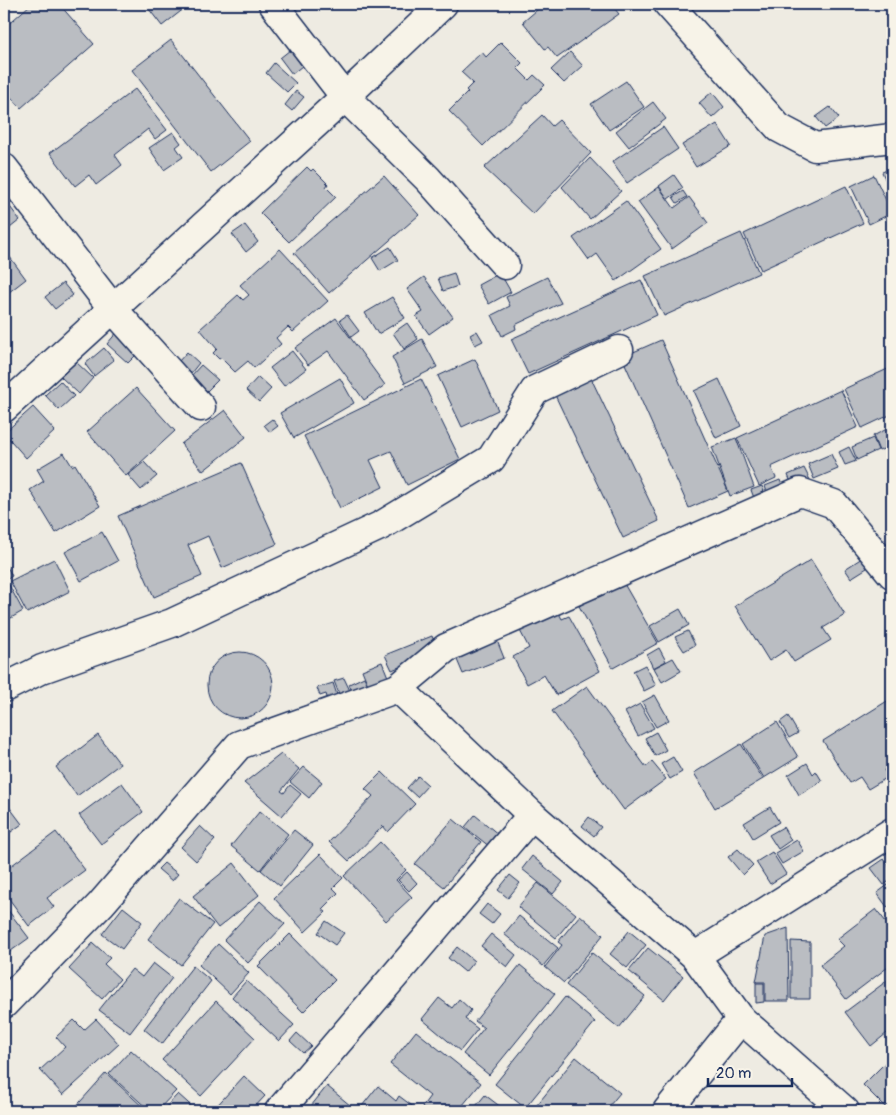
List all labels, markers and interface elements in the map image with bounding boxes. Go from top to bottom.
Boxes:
scale bar [708,1055,792,1087]
text: 20 m [716,1064,751,1083]

